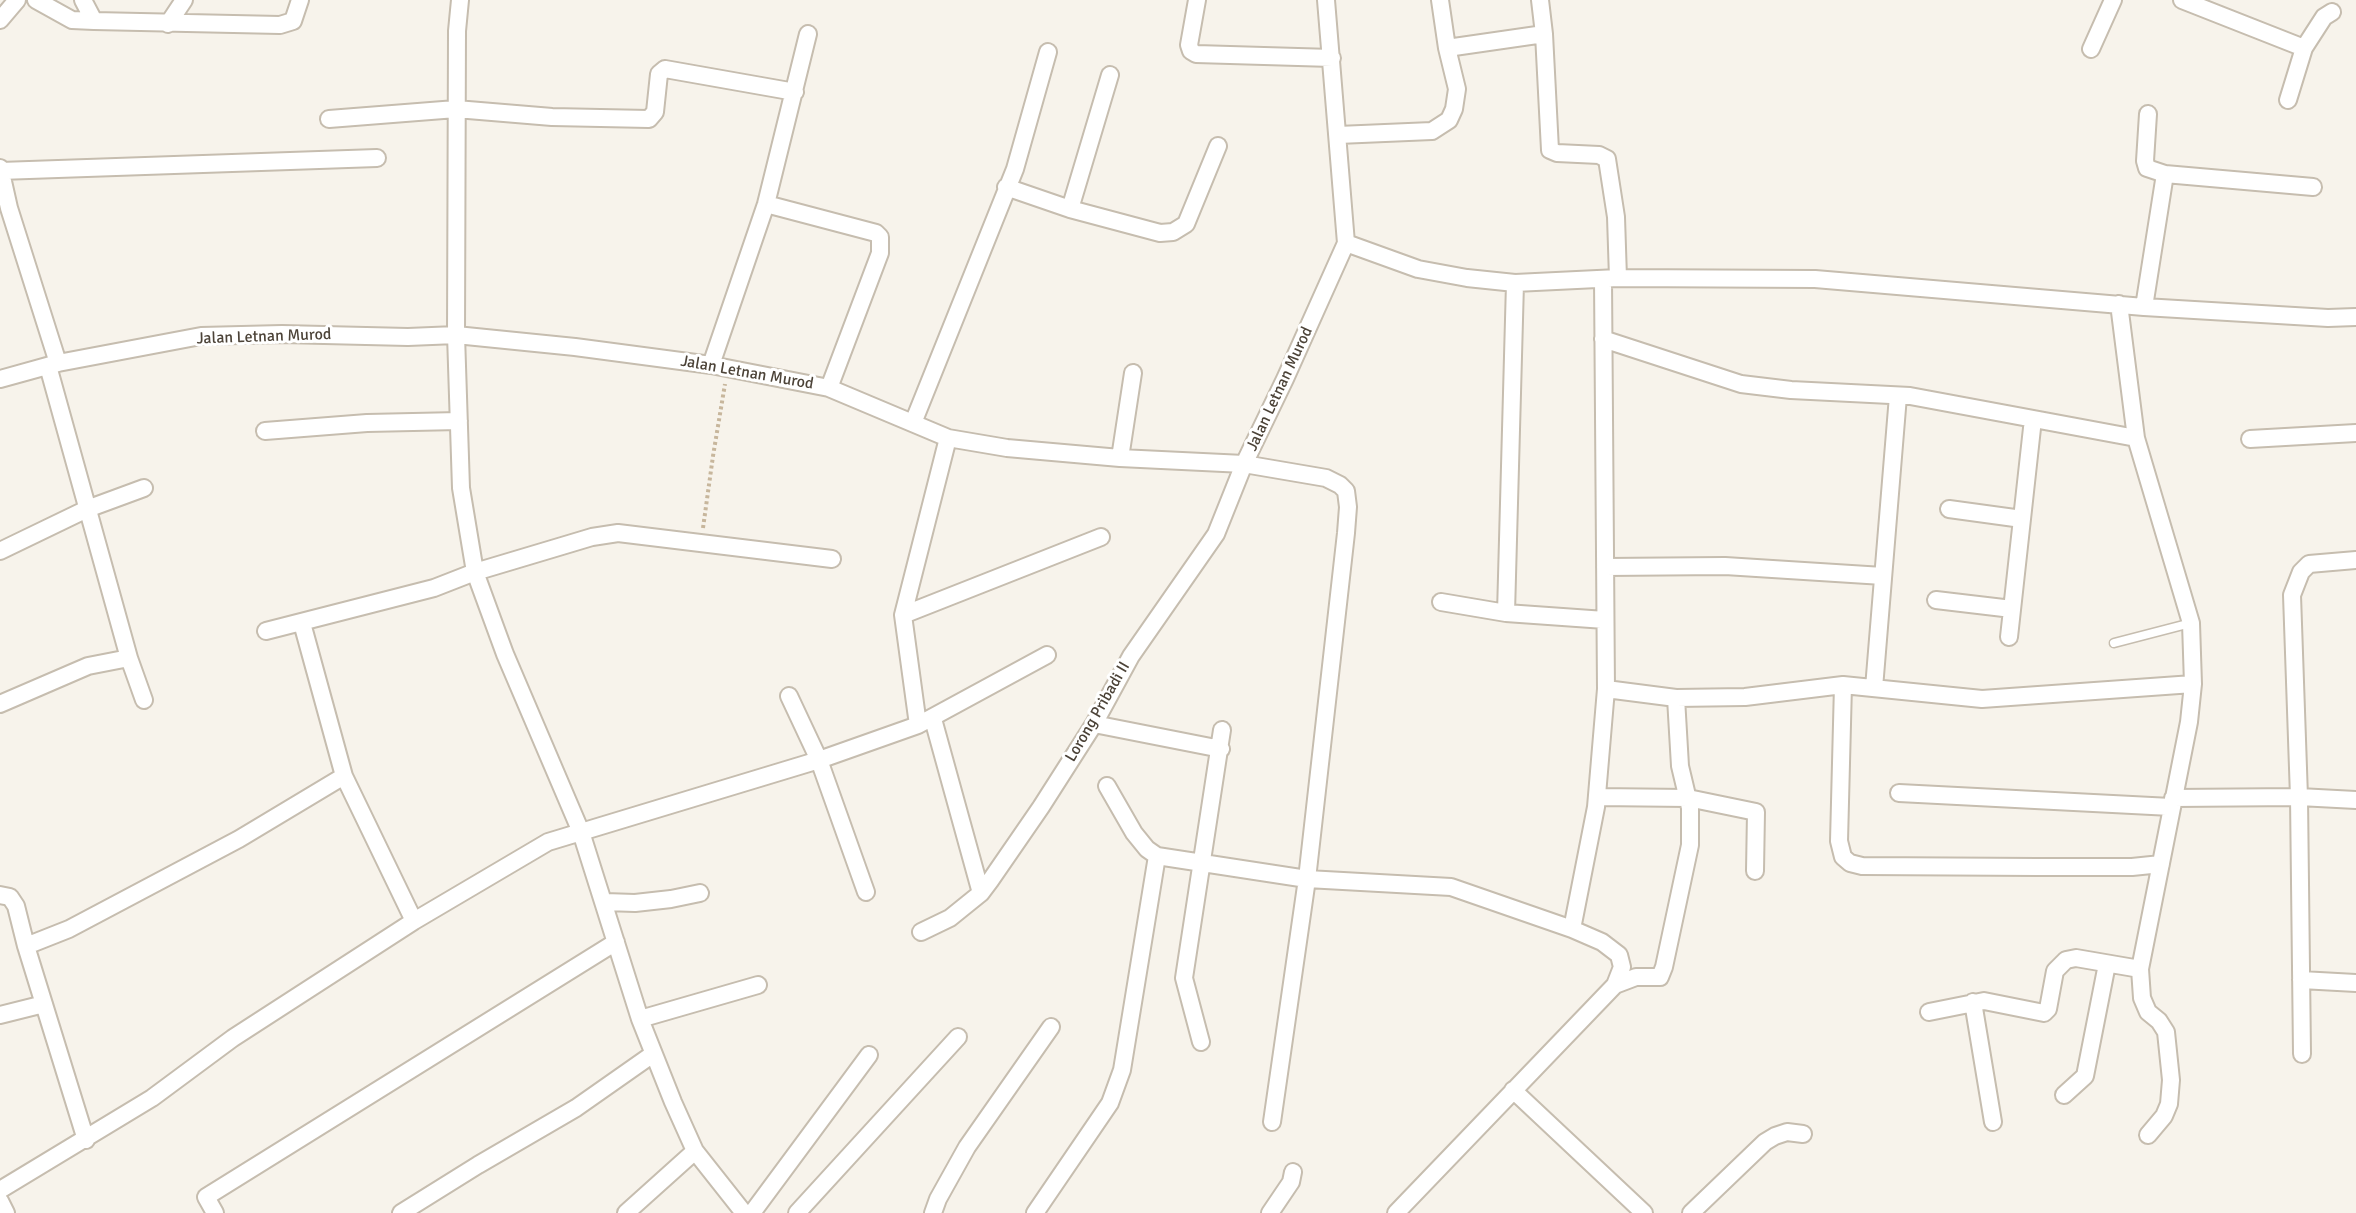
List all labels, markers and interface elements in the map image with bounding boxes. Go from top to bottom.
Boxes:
street label: Jalan Letnan Murod [1243,324,1317,454]
street label: Jalan Letnan Murod [196,325,332,349]
street label: Jalan Letnan Murod [679,352,815,394]
street label: Lorong Pribadi II [1062,659,1134,765]

